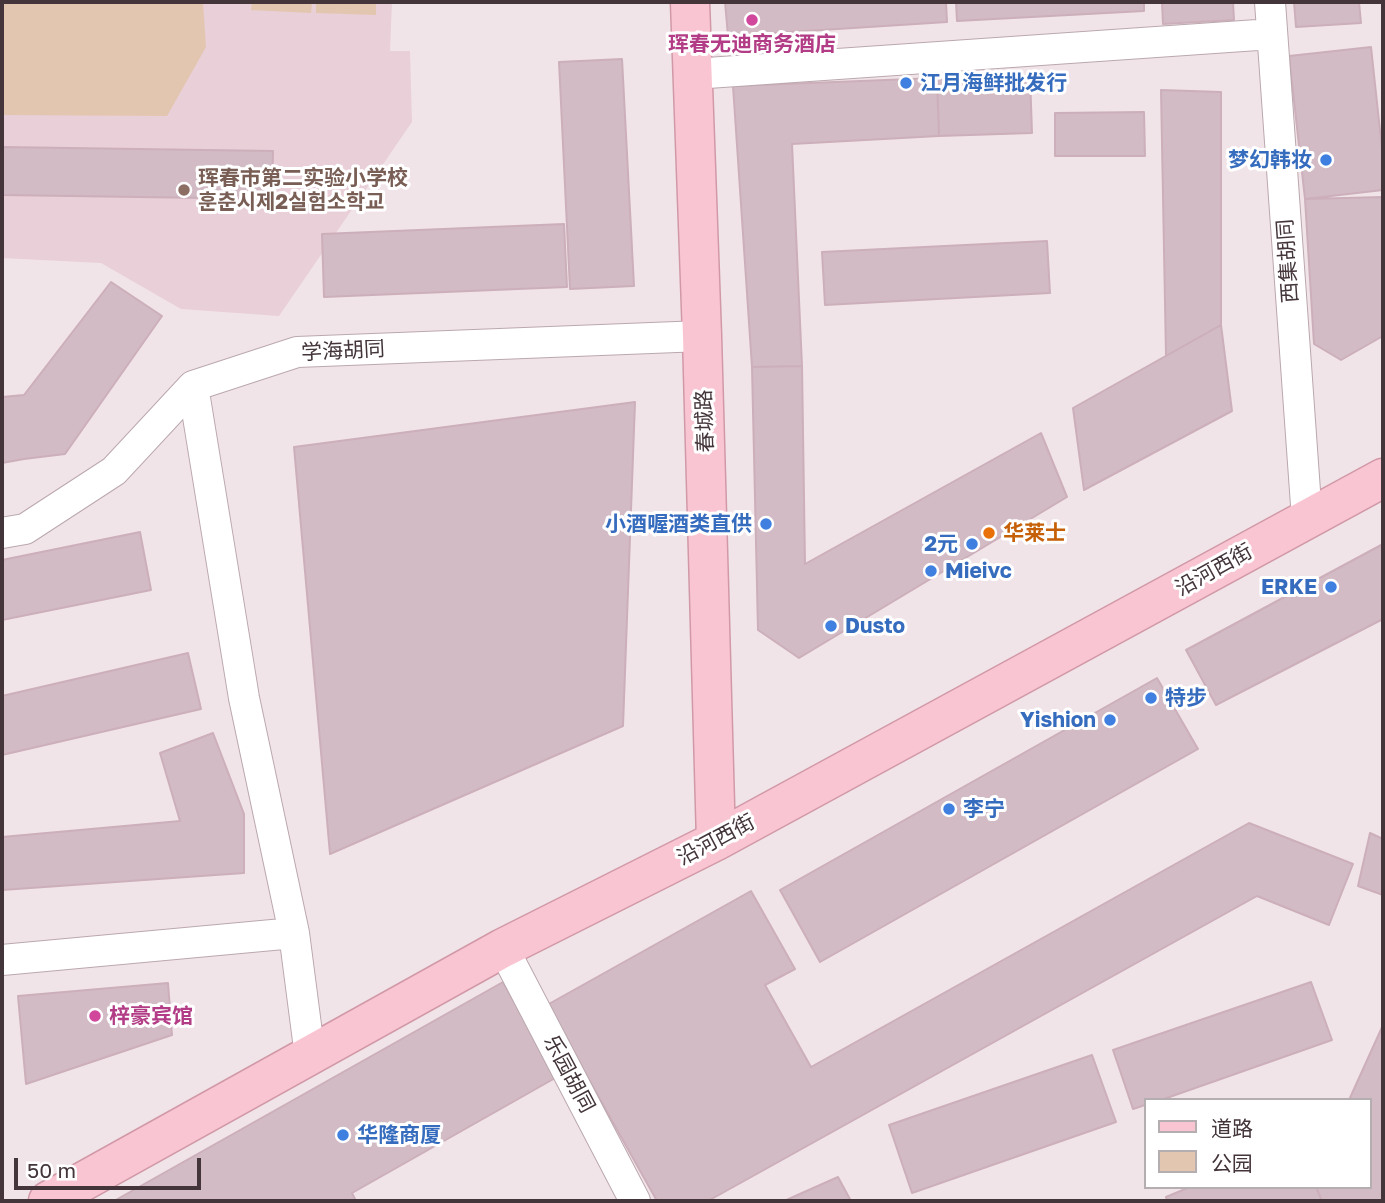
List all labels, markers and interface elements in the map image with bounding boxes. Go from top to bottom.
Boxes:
marker: 珲春无迪商务酒店 [744,12,760,28]
place label: 珲春无迪商务酒店 [668,31,836,57]
place label: 江月海鲜批发行 [920,70,1067,96]
marker: 江月海鲜批发行 [898,75,914,91]
place label: 梦幻韩妆 [1228,147,1312,173]
marker: 梦幻韩妆 [1318,152,1334,168]
place label: 珲春市第二实验小学校 훈춘시제2실험소학교 [198,165,408,215]
marker: 珲春市第二实验小学校 훈춘시제2실험소학교 [176,182,192,198]
street label: 西集胡同 [1273,218,1303,304]
street label: 学海胡同 [300,336,386,366]
street label: 春城路 [691,389,719,453]
place label: 小酒喔酒类直供 [605,511,752,537]
marker: 小酒喔酒类直供 [758,516,774,532]
place label: 华莱士 [1003,520,1066,546]
marker: 华莱士 [981,525,997,541]
place label: 2元 [924,531,958,557]
marker: 2元 [964,536,980,552]
street label: 沿河西街 [1171,539,1257,601]
place label: Mieivc [945,558,1012,584]
marker: Mieivc [923,563,939,579]
place label: ERKE [1261,574,1317,600]
marker: ERKE [1323,579,1339,595]
place label: Dusto [845,613,905,639]
marker: Dusto [823,618,839,634]
place label: 特步 [1165,685,1207,711]
marker: 特步 [1143,690,1159,706]
place label: Yishion [1020,707,1096,733]
marker: Yishion [1102,712,1118,728]
place label: 李宁 [963,796,1005,822]
marker: 李宁 [941,801,957,817]
street label: 沿河西街 [673,809,759,871]
place label: 梓豪宾馆 [109,1003,193,1029]
marker: 梓豪宾馆 [87,1008,103,1024]
street label: 乐园胡同 [538,1031,600,1117]
legend [1144,1098,1371,1189]
text: 道路 [1211,1115,1253,1141]
place label: 华隆商厦 [357,1122,441,1148]
marker: 华隆商厦 [335,1127,351,1143]
scale bar [18,1144,205,1188]
text: 公园 [1211,1150,1253,1176]
text: 50 m [27,1157,76,1183]

